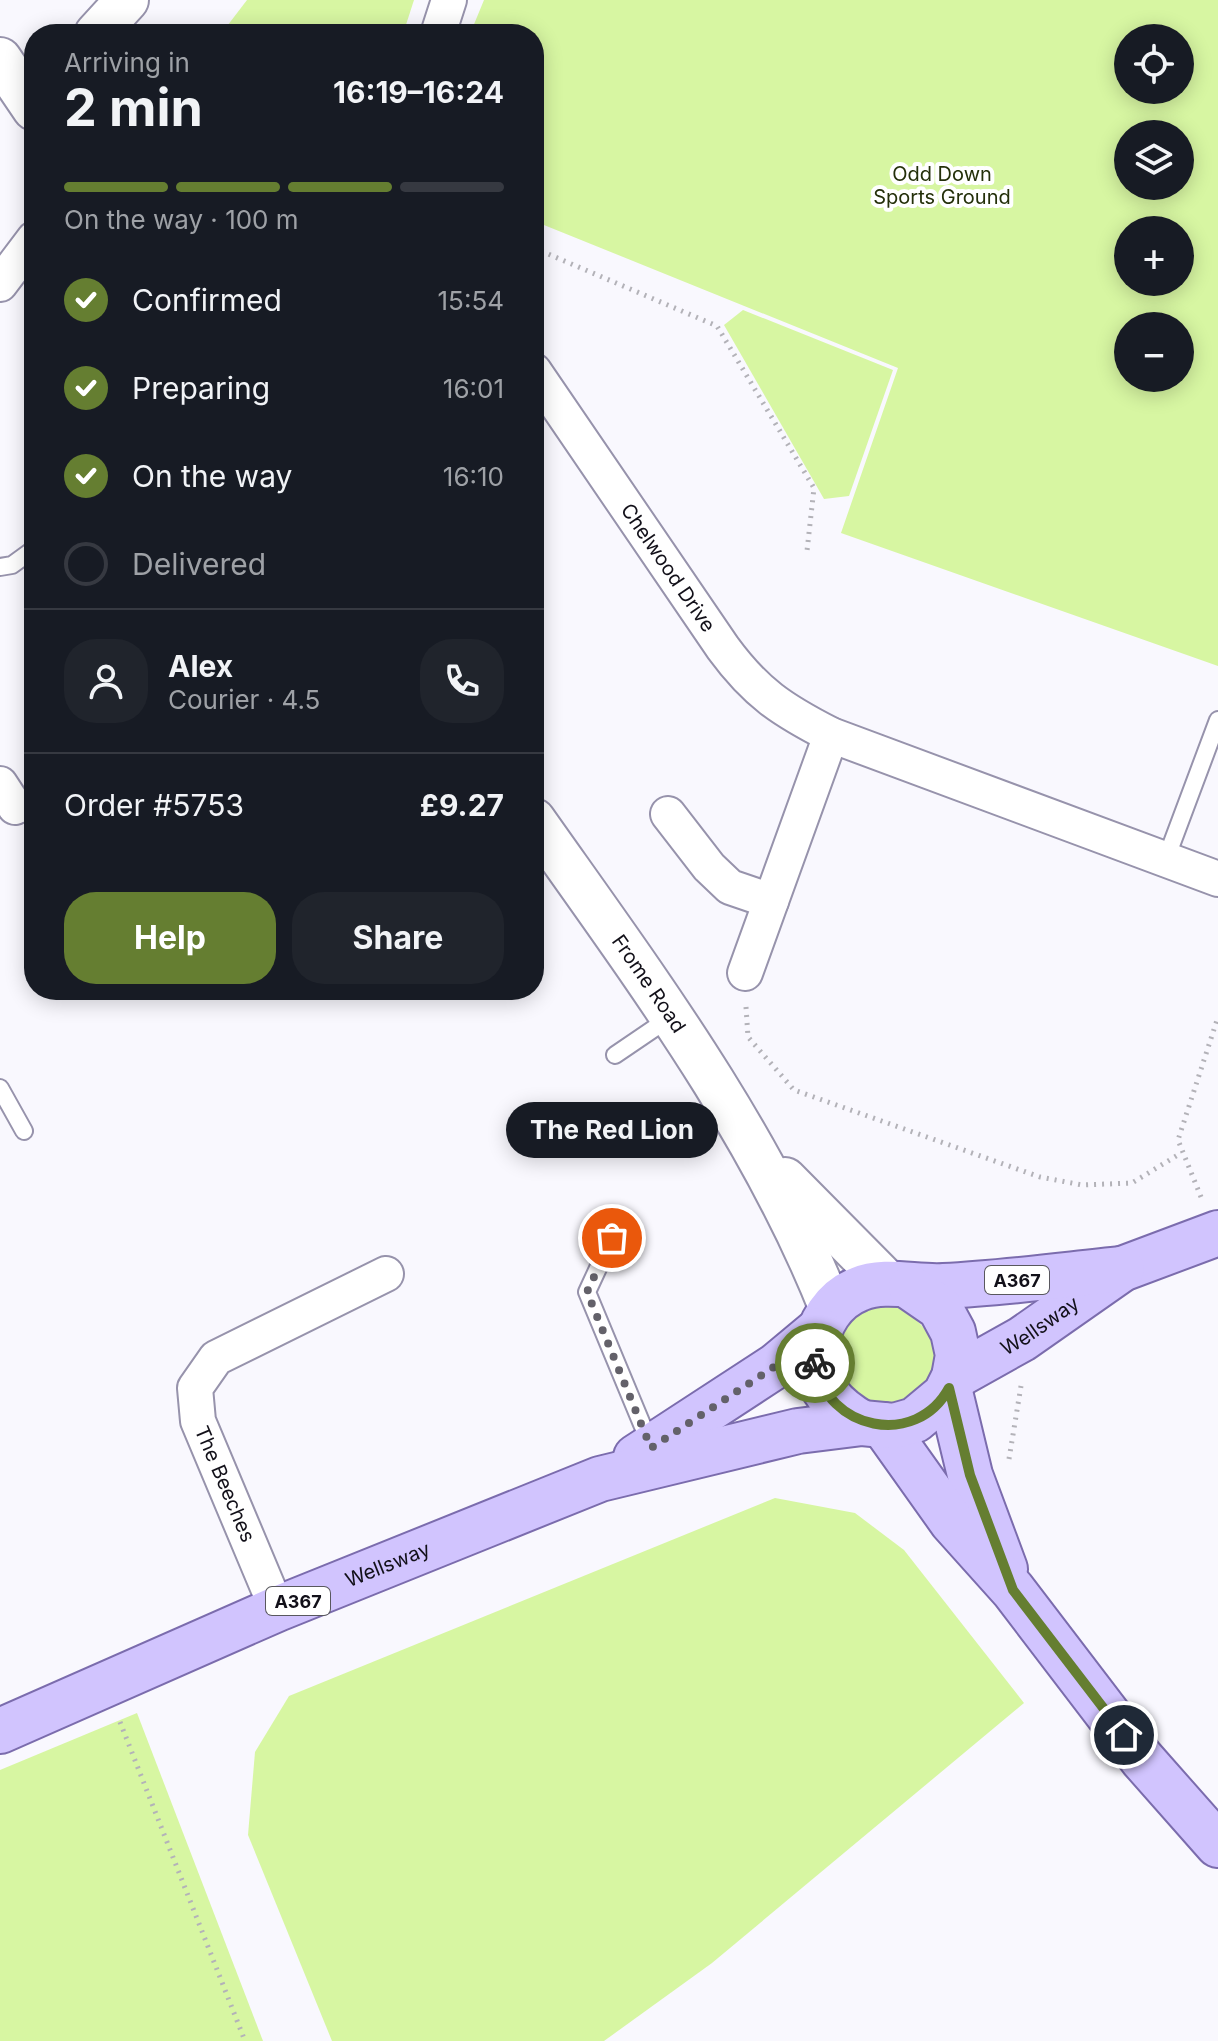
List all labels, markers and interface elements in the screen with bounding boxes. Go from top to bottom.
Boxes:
map controls [1114,24,1194,392]
button: locate [1114,24,1194,104]
text: Arriving in [64,47,190,78]
text: 16:19–16:24 [333,74,504,110]
text: 2 min [64,76,203,139]
button: layers [1114,120,1194,200]
park label: Odd Down Sports Ground [873,162,1011,209]
text: On the way · 100 m [64,204,299,235]
button: + [1114,216,1194,296]
icon: check [64,278,108,322]
text: Confirmed [132,282,282,318]
text: 15:54 [438,285,504,316]
button: − [1114,312,1194,392]
icon: check [64,366,108,410]
text: Preparing [132,370,270,406]
text: 16:01 [443,373,504,404]
icon: check [64,454,108,498]
text: On the way [132,458,292,494]
text: 16:10 [443,461,504,492]
street label: Chelwood Drive [616,499,720,637]
text: Delivered [132,546,266,582]
button: person [64,639,148,723]
button: phone [420,639,504,723]
text: Alex [168,648,233,684]
text: Courier · 4.5 [168,684,320,715]
text: Order #5753 [64,787,244,823]
text: £9.27 [420,787,504,823]
button: Help [64,892,276,984]
button: Share [292,892,504,984]
street label: Frome Road [607,930,691,1037]
callout: The Red Lion [506,1102,718,1158]
text: The Red Lion [530,1114,694,1145]
pin [578,1204,646,1272]
icon: bag [590,1216,634,1260]
road number: A367 [985,1266,1049,1294]
street label: Wellsway [997,1291,1084,1360]
courier [775,1323,855,1403]
icon: bike [793,1341,837,1385]
street label: The Beeches [190,1422,260,1546]
street label: Wellsway [342,1537,434,1592]
road number: A367 [266,1587,330,1615]
pin [1090,1701,1158,1769]
icon: home [1102,1713,1146,1757]

